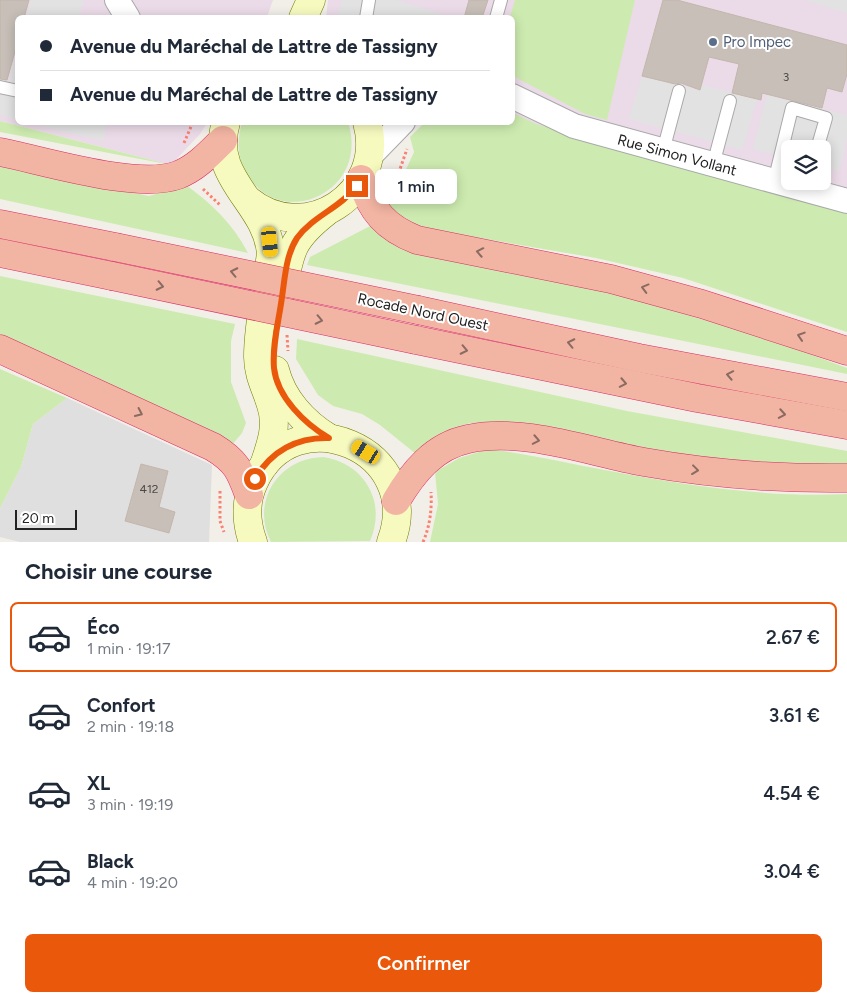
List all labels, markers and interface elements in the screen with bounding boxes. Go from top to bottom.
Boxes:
place label: Pro Impec [723,33,791,51]
text: Avenue du Maréchal de Lattre de Tassigny [70,35,438,58]
marker: Pro Impec [707,36,719,48]
house number: 3 [783,70,789,84]
text: Avenue du Maréchal de Lattre de Tassigny [70,83,438,106]
street label: Rue Simon Vollant [615,130,739,180]
map controls [781,140,831,190]
button: layers [781,140,831,190]
callout: 1 min [374,168,457,204]
route end [346,175,368,197]
text: 1 min [397,177,435,196]
car [260,226,279,258]
one-way arrow [476,248,485,258]
one-way arrow [229,267,238,278]
one-way arrow [155,280,164,291]
one-way arrow [641,283,650,294]
street label: Rocade Nord Ouest [356,289,490,335]
one-way arrow [314,314,323,324]
one-way arrow [797,331,805,341]
one-way arrow [566,338,575,349]
one-way arrow [459,344,468,355]
one-way arrow [726,371,735,381]
one-way arrow [618,378,627,388]
one-way arrow [134,407,143,418]
one-way arrow [778,409,787,419]
one-way arrow [531,434,540,444]
car [349,438,382,466]
one-way arrow [692,464,700,475]
route start [244,468,266,490]
house number: 412 [139,482,159,496]
scale bar [15,507,78,530]
text: 20 m [22,510,54,527]
text: Choisir une course [25,558,212,585]
icon: car [27,615,72,660]
text: Éco [87,616,120,639]
text: 2.67 € [766,626,820,649]
text: 1 min · 19:17 [87,639,171,658]
icon: car [27,693,72,738]
text: Confort [87,694,156,717]
text: 3.61 € [769,704,820,727]
text: 2 min · 19:18 [87,717,174,736]
icon: car [27,771,72,816]
text: XL [87,772,110,795]
text: 4.54 € [763,782,820,805]
text: 3 min · 19:19 [87,795,173,814]
icon: car [27,849,72,894]
text: Black [87,850,134,873]
text: 3.04 € [763,860,820,883]
text: 4 min · 19:20 [87,873,178,892]
button: Confirmer [25,934,822,992]

